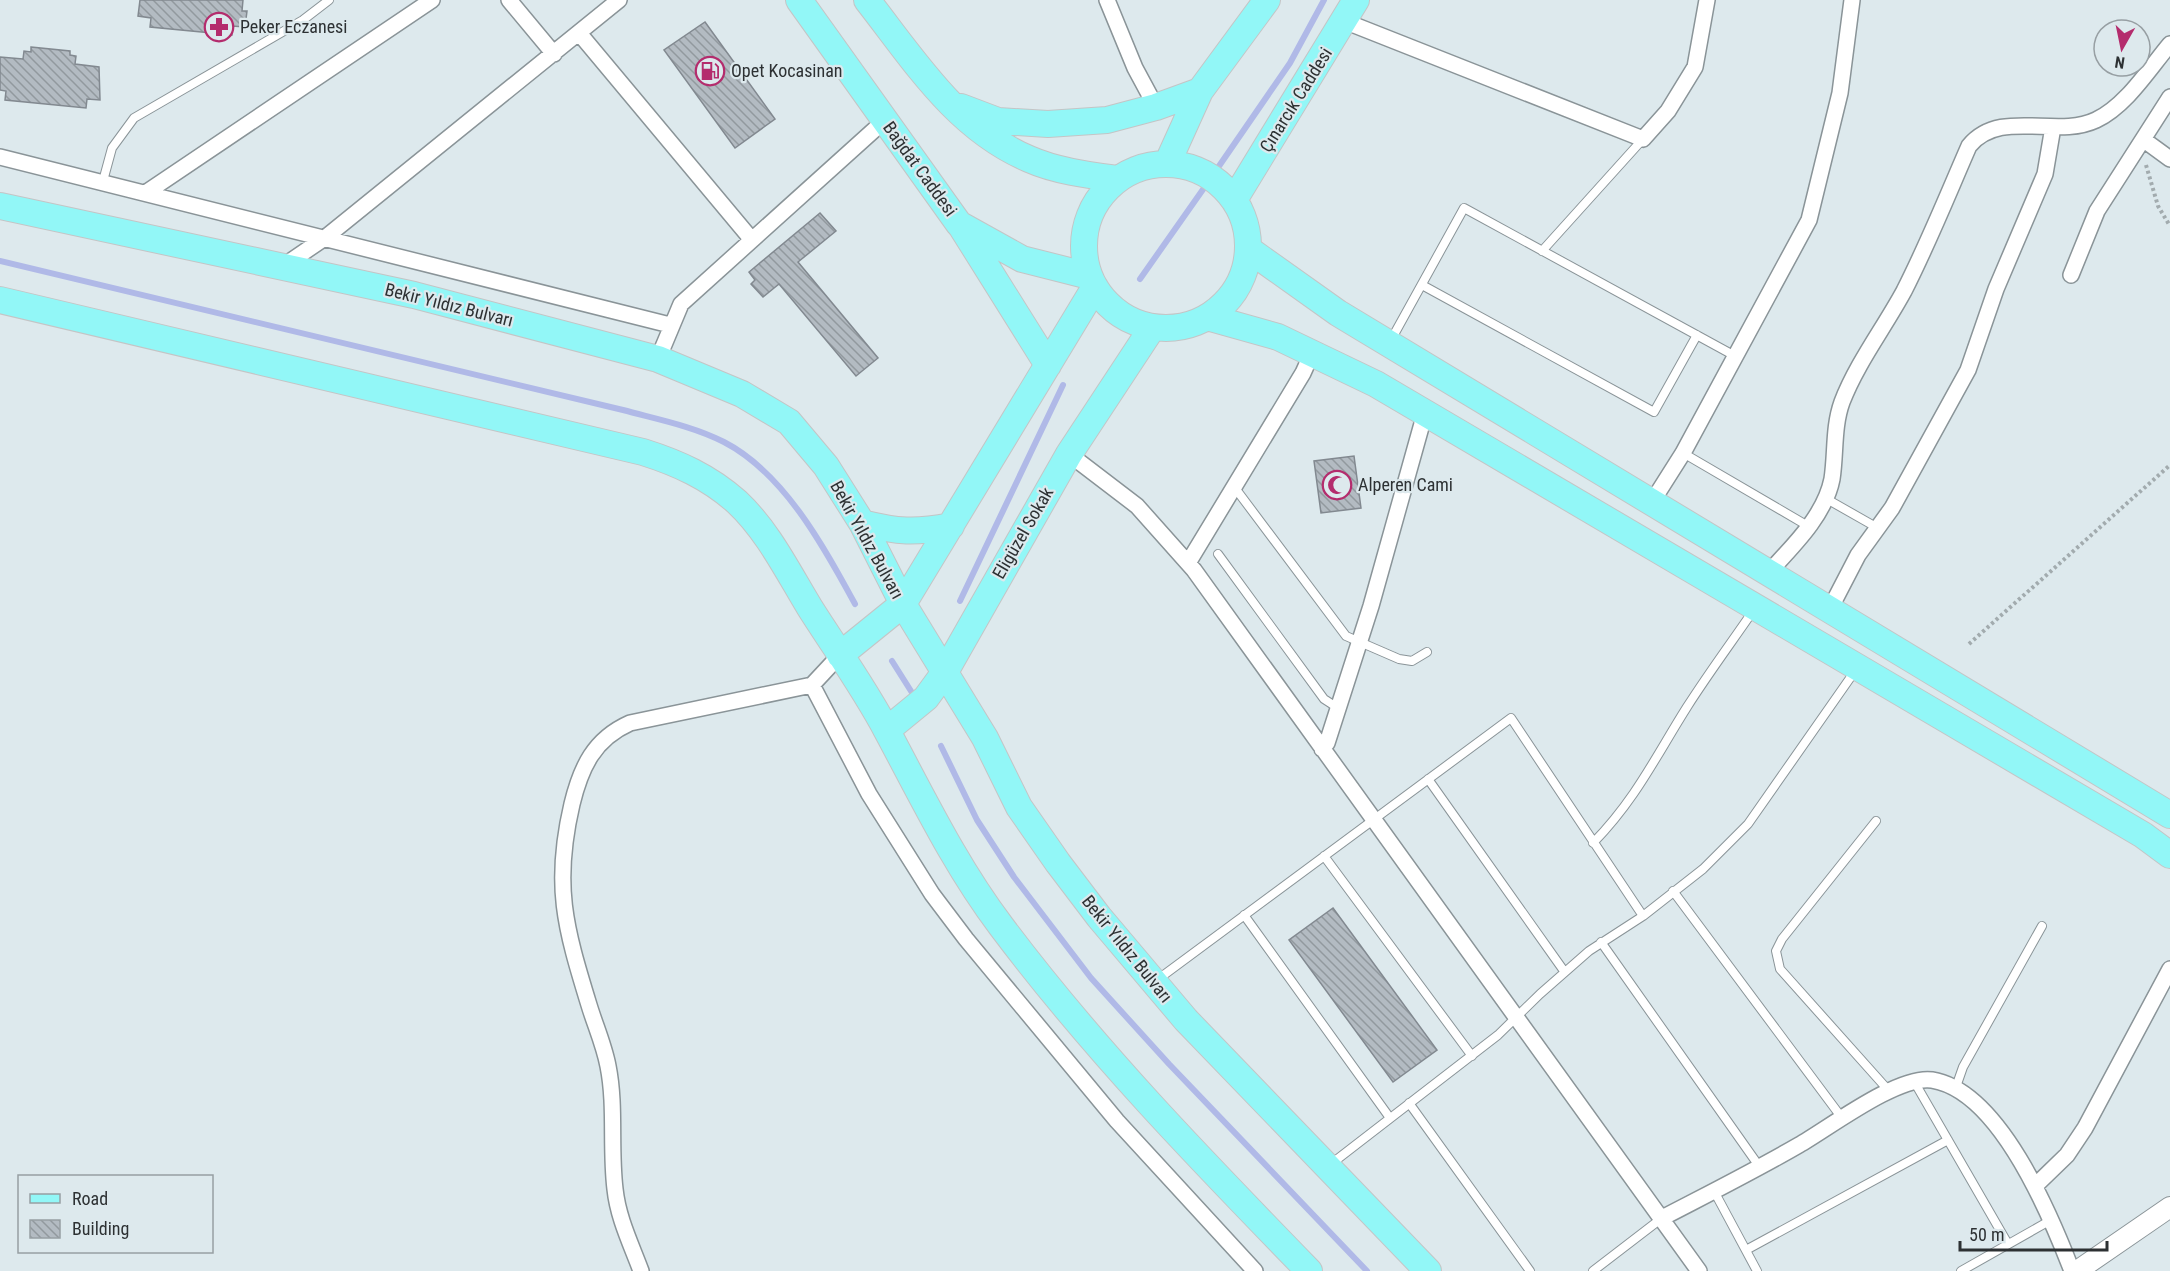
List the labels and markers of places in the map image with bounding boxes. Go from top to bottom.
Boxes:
pharmacy icon: Peker Eczanesi [203,11,235,43]
place label: Peker Eczanesi [240,16,347,37]
fuel station icon: Opet Kocasinan [694,55,726,87]
place label: Opet Kocasinan [731,60,843,81]
mosque icon: Alperen Cami [1321,469,1353,501]
place label: Alperen Cami [1358,474,1453,495]

